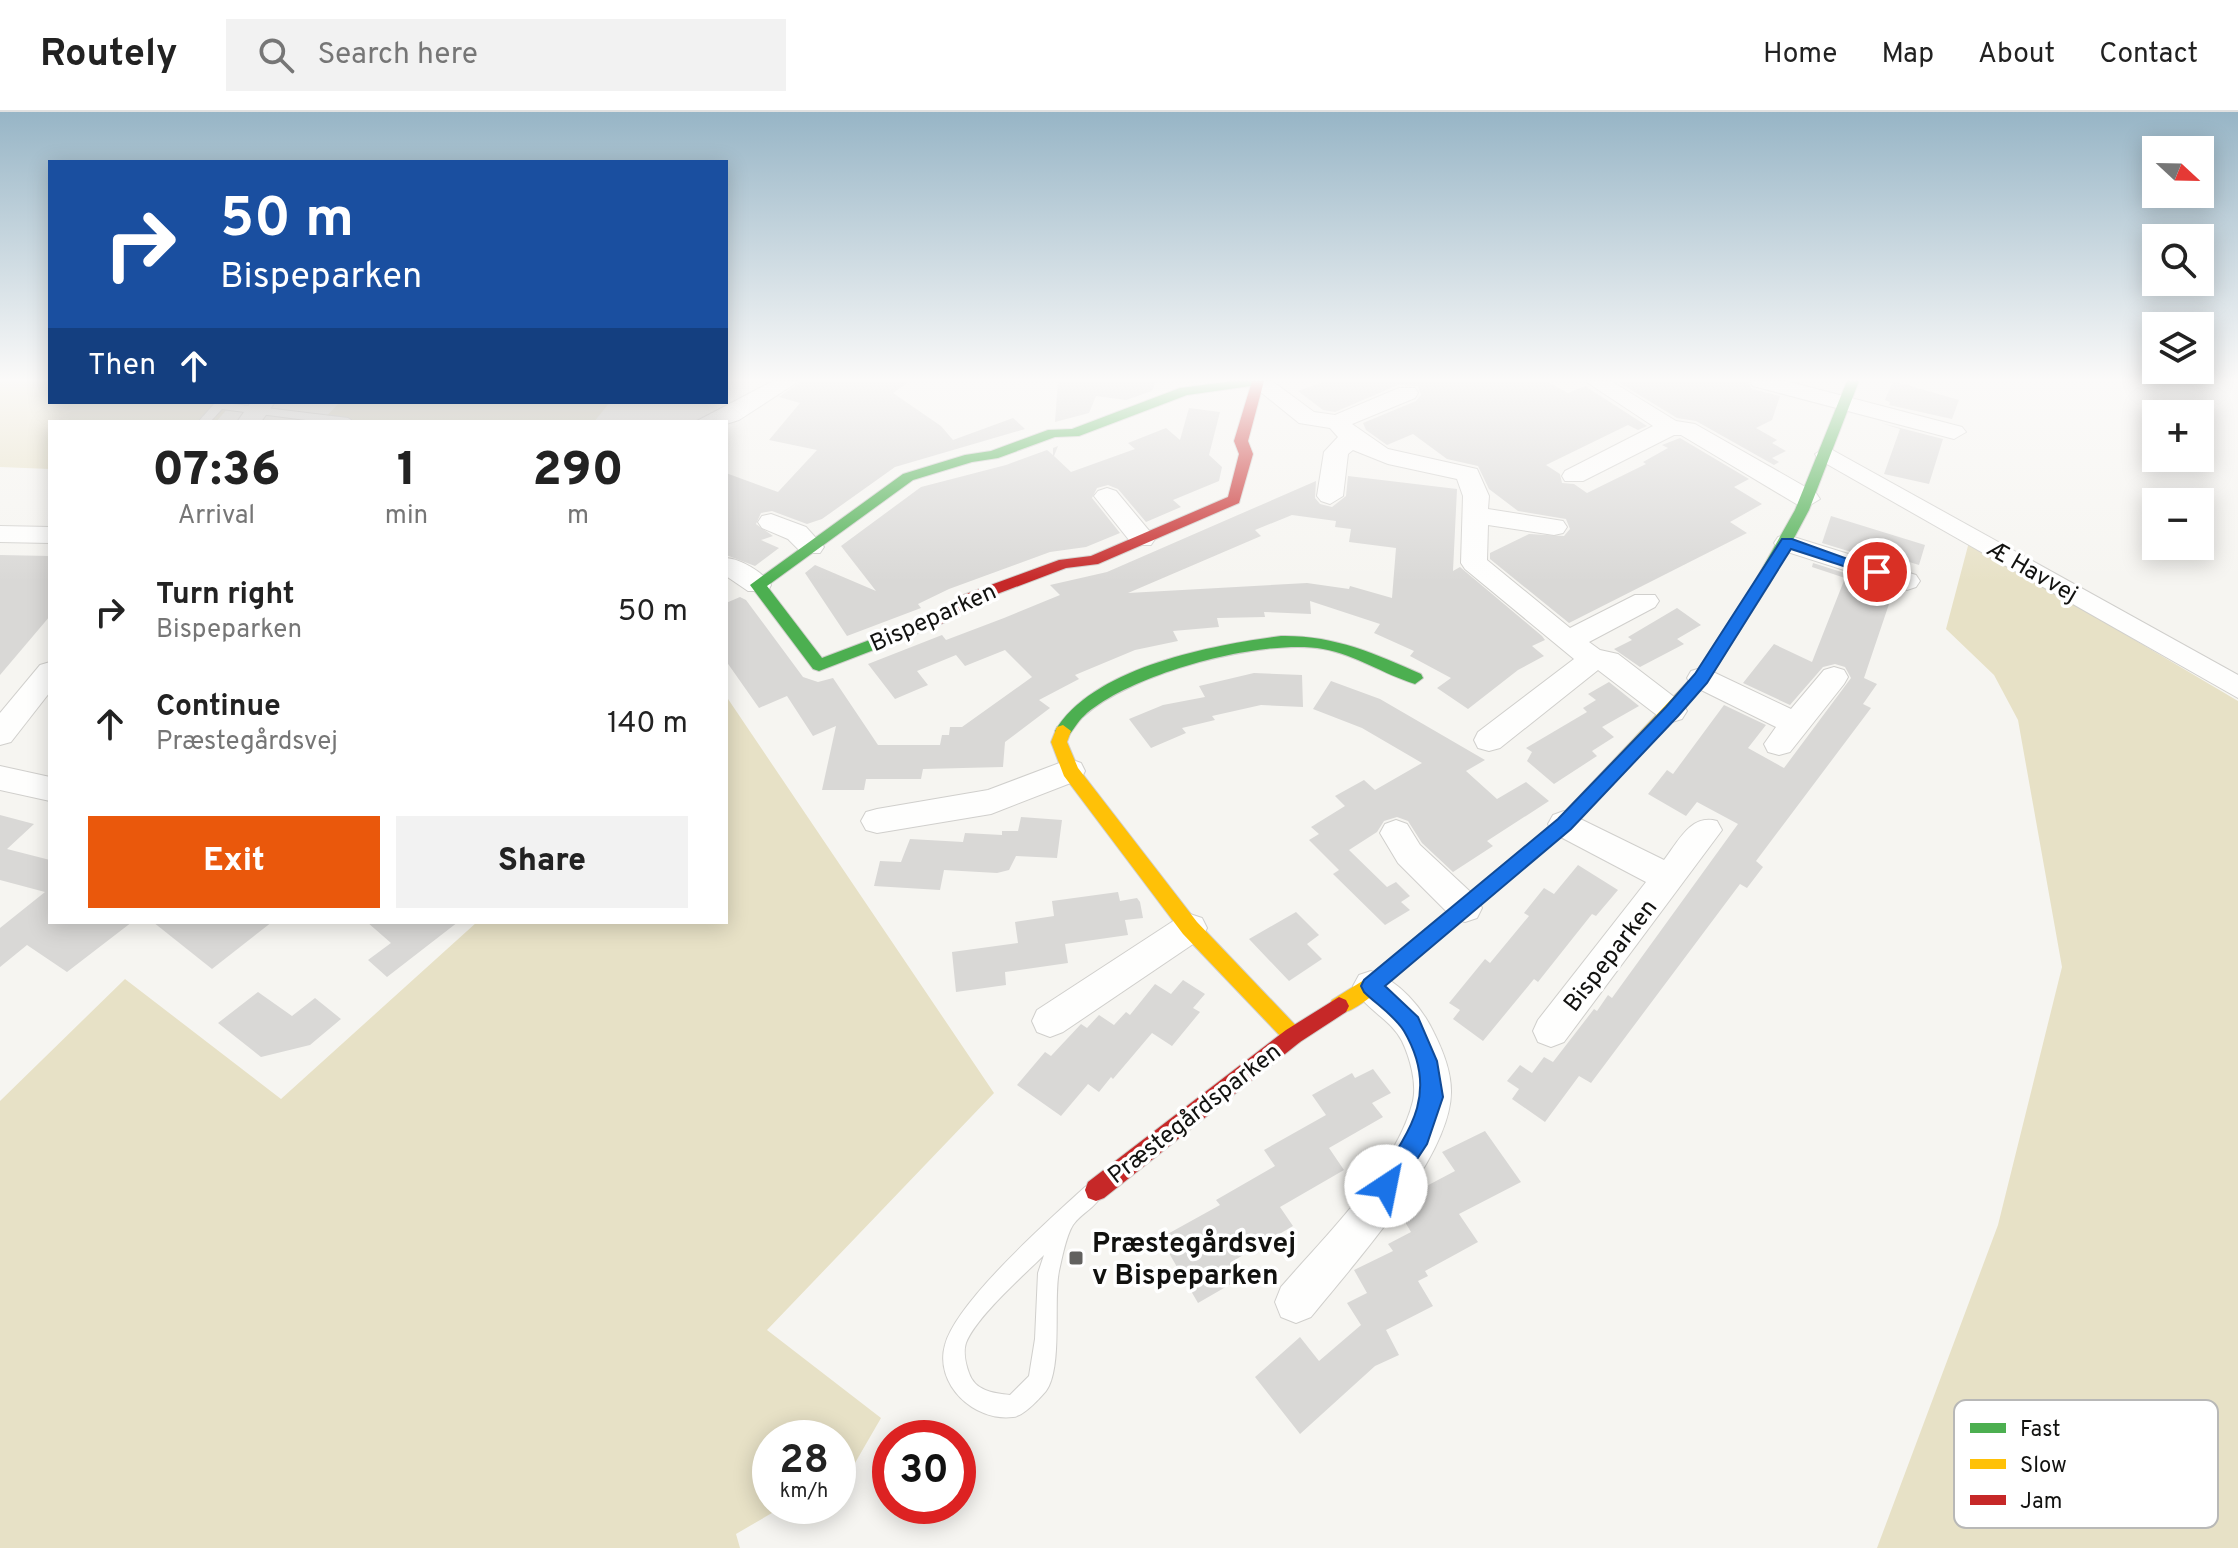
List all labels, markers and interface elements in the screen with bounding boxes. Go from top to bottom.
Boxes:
search box [226,19,786,91]
text: Routely [40,31,178,80]
icon: search [254,33,298,77]
text: Search here [318,37,478,74]
text: Home [1763,37,1837,73]
text: Map [1881,37,1934,73]
text: About [1978,37,2055,73]
text: Contact [2099,37,2198,73]
north arrow [2142,136,2214,208]
map controls [2142,136,2214,560]
text: 50 m [220,186,354,256]
icon: right [88,192,192,296]
button: search [2142,224,2214,296]
text: Bispeparken [220,255,422,301]
button: layers [2142,312,2214,384]
icon: ahead [172,344,216,388]
text: Then [88,348,156,385]
button: + [2142,400,2214,472]
text: 07:36 [152,442,281,502]
text: 1 [397,442,416,502]
text: 290 [532,442,624,502]
button: − [2142,488,2214,560]
text: Arrival [178,500,255,533]
text: min [385,500,428,533]
text: m [567,500,589,533]
street label: Æ Havvej [1981,534,2082,610]
pin [1843,538,1911,606]
icon: arrive [1855,550,1899,594]
text: Turn right [156,577,294,614]
street label: Bispeparken [866,578,1002,660]
icon: right [88,590,132,634]
text: 50 m [618,594,688,631]
text: Bispeparken [156,614,302,647]
text: Continue [156,689,281,726]
icon: ahead [88,702,132,746]
text: 140 m [607,706,688,743]
text: Præstegårdsvej [156,726,338,759]
button: Exit [88,816,380,908]
button: Share [396,816,688,908]
street label: Bispeparken [1558,894,1665,1019]
street label: Præstegårdsparken [1103,1038,1288,1192]
position arrow [1344,1144,1428,1228]
place label: Præstegårdsvej v Bispeparken [1092,1227,1296,1295]
marker: Præstegårdsvej v Bispeparken [1067,1249,1085,1267]
legend [1954,1400,2218,1528]
text: Fast [2020,1417,2061,1444]
speed limit sign: 30 [872,1420,976,1524]
text: 28 [779,1437,829,1487]
text: Slow [2020,1453,2067,1480]
text: km/h [780,1479,828,1505]
text: Jam [2020,1489,2063,1516]

